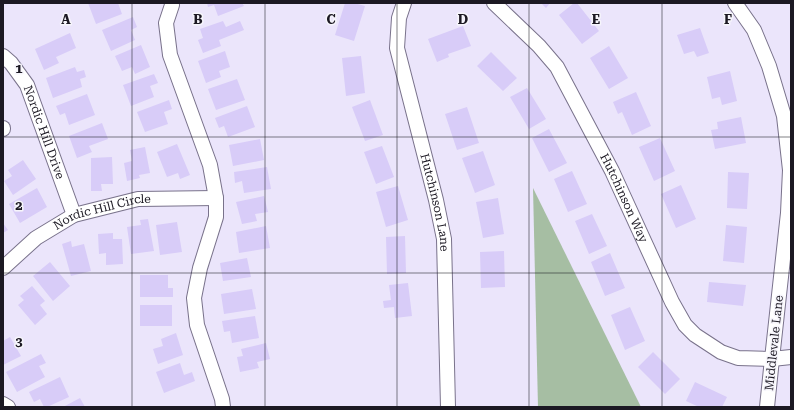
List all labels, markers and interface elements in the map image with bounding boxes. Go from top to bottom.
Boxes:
text: A [61,12,71,27]
text: B [193,12,203,27]
text: C [326,12,336,27]
text: D [458,12,468,27]
text: E [592,12,600,27]
text: F [724,12,732,27]
text: 1 [15,61,23,76]
street label: Nordic Hill Drive [21,83,68,181]
street label: Hutchinson Way [597,151,651,245]
street label: Hutchinson Lane [417,152,451,252]
street label: Nordic Hill Circle [51,192,151,233]
text: 2 [15,198,23,213]
street label: Middlevale Lane [762,294,786,391]
text: 3 [15,334,23,349]

